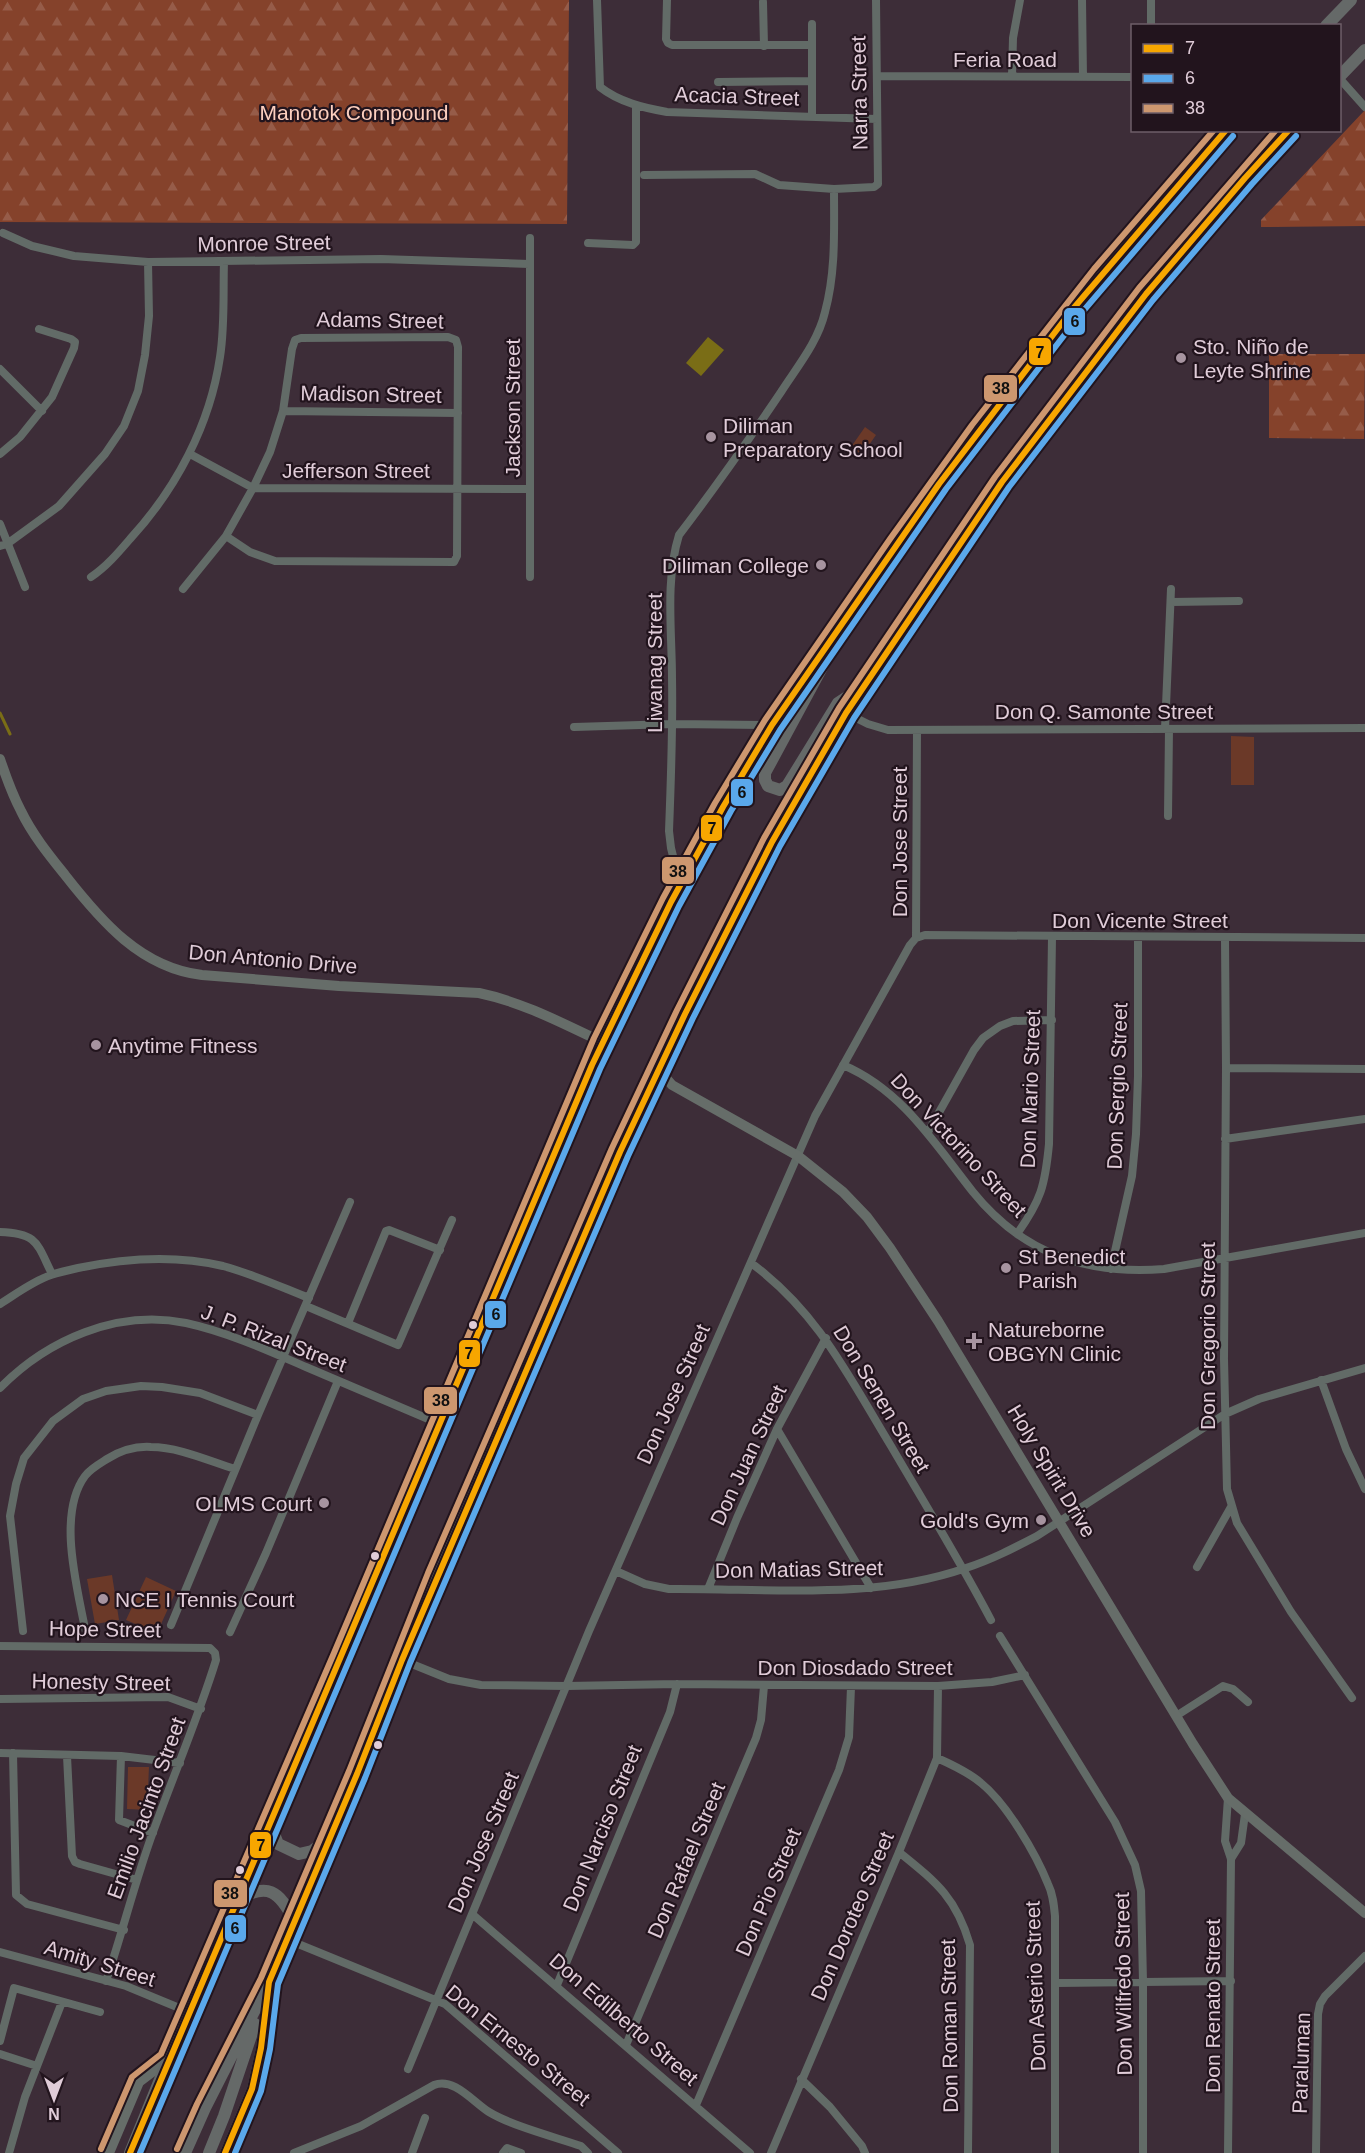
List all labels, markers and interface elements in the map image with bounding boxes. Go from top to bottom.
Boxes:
legend [1131,24,1341,132]
street label: Narra Street [847,35,871,150]
text: 7 [1185,38,1195,58]
street label: Feria Road [953,48,1057,71]
text: 6 [1185,68,1195,88]
street label: Acacia Street [674,82,800,110]
text: 38 [1185,98,1205,118]
park label: Manotok Compound [259,101,449,124]
street label: Monroe Street [197,230,331,256]
street label: Adams Street [316,307,444,333]
line badge: 6 [1063,307,1086,336]
text: 6 [1071,313,1080,330]
place label: Sto. Niño de Leyte Shrine [1193,335,1311,382]
line badge: 7 [1028,337,1052,366]
street label: Jackson Street [501,338,524,477]
text: 7 [1036,344,1045,361]
marker: Sto. Niño de Leyte Shrine [1174,351,1188,365]
line badge: 38 [983,374,1018,403]
text: 38 [992,380,1010,397]
street label: Madison Street [300,381,442,407]
place label: Diliman Preparatory School [723,414,903,461]
marker: Diliman Preparatory School [704,430,718,444]
street label: Jefferson Street [282,459,430,482]
place label: Diliman College [662,554,809,577]
marker: Diliman College [814,558,828,572]
street label: Liwanag Street [643,593,666,733]
street label: Don Q. Samonte Street [995,700,1213,723]
street label: Don Jose Street [888,767,911,917]
line badge: 6 [730,778,754,807]
text: 6 [738,784,747,801]
line badge: 7 [700,814,723,842]
text: 7 [708,820,717,837]
line badge: 38 [661,856,695,885]
text: 38 [669,863,687,880]
street label: Don Vicente Street [1052,909,1228,932]
street label: Don Antonio Drive [188,940,358,978]
street label: Don Sergio Street [1103,1002,1131,1170]
street label: Don Mario Street [1016,1009,1044,1169]
place label: Anytime Fitness [108,1034,257,1057]
marker: Anytime Fitness [89,1038,103,1052]
street label: Don Victorino Street [887,1069,1031,1222]
street label: Don Gregorio Street [1196,1242,1219,1430]
place label: St Benedict Parish [1018,1245,1126,1292]
marker: St Benedict Parish [999,1261,1013,1275]
street label: J. P. Rizal Street [198,1300,350,1376]
line badge: 6 [484,1300,507,1329]
text: 6 [492,1306,501,1323]
place label: Natureborne OBGYN Clinic [988,1318,1121,1365]
unlabelled marker [467,1319,479,1331]
street label: Don Jose Street [632,1320,714,1467]
street label: Don Senen Street [829,1322,935,1477]
marker: Natureborne OBGYN Clinic [965,1332,983,1350]
line badge: 7 [458,1339,481,1368]
text: 7 [465,1345,474,1362]
street label: Don Juan Street [706,1381,791,1529]
line badge: 38 [423,1386,458,1415]
text: 38 [432,1392,450,1409]
street label: Holy Spirit Drive [1003,1401,1101,1541]
place label: OLMS Court [195,1492,312,1515]
marker: OLMS Court [317,1496,331,1510]
place label: Gold's Gym [920,1509,1029,1532]
marker: Gold's Gym [1034,1513,1048,1527]
unlabelled marker [369,1550,381,1562]
street label: Don Matias Street [715,1556,883,1582]
place label: NCE I Tennis Court [115,1588,295,1611]
marker: NCE I Tennis Court [96,1592,110,1606]
street label: Hope Street [49,1617,161,1641]
street label: Don Diosdado Street [758,1656,953,1679]
street label: Honesty Street [31,1669,171,1695]
street label: Emilio Jacinto Street [102,1714,190,1902]
unlabelled marker [372,1739,384,1751]
street label: Don Narciso Street [558,1741,646,1915]
street label: Don Jose Street [443,1768,523,1916]
street label: Don Rafael Street [643,1779,729,1941]
street label: Don Pio Street [731,1824,805,1959]
street label: Don Doroteo Street [806,1828,898,2004]
line badge: 7 [249,1831,272,1859]
text: 7 [257,1837,266,1854]
unlabelled marker [234,1864,246,1876]
line badge: 38 [213,1879,248,1908]
text: 38 [221,1885,239,1902]
street label: Don Wilfredo Street [1110,1892,1136,2076]
street label: Don Asterio Street [1021,1900,1049,2072]
line badge: 6 [224,1914,247,1943]
street label: Don Renato Street [1201,1919,1224,2093]
text: 6 [231,1920,240,1937]
street label: Amity Street [42,1935,158,1991]
street label: Don Roman Street [936,1939,962,2113]
street label: Don Edilberto Street [545,1948,703,2090]
street label: Don Ernesto Street [441,1980,595,2110]
street label: Paraluman [1288,2012,1314,2114]
north arrow [24,2069,84,2129]
text: N [48,2105,60,2122]

